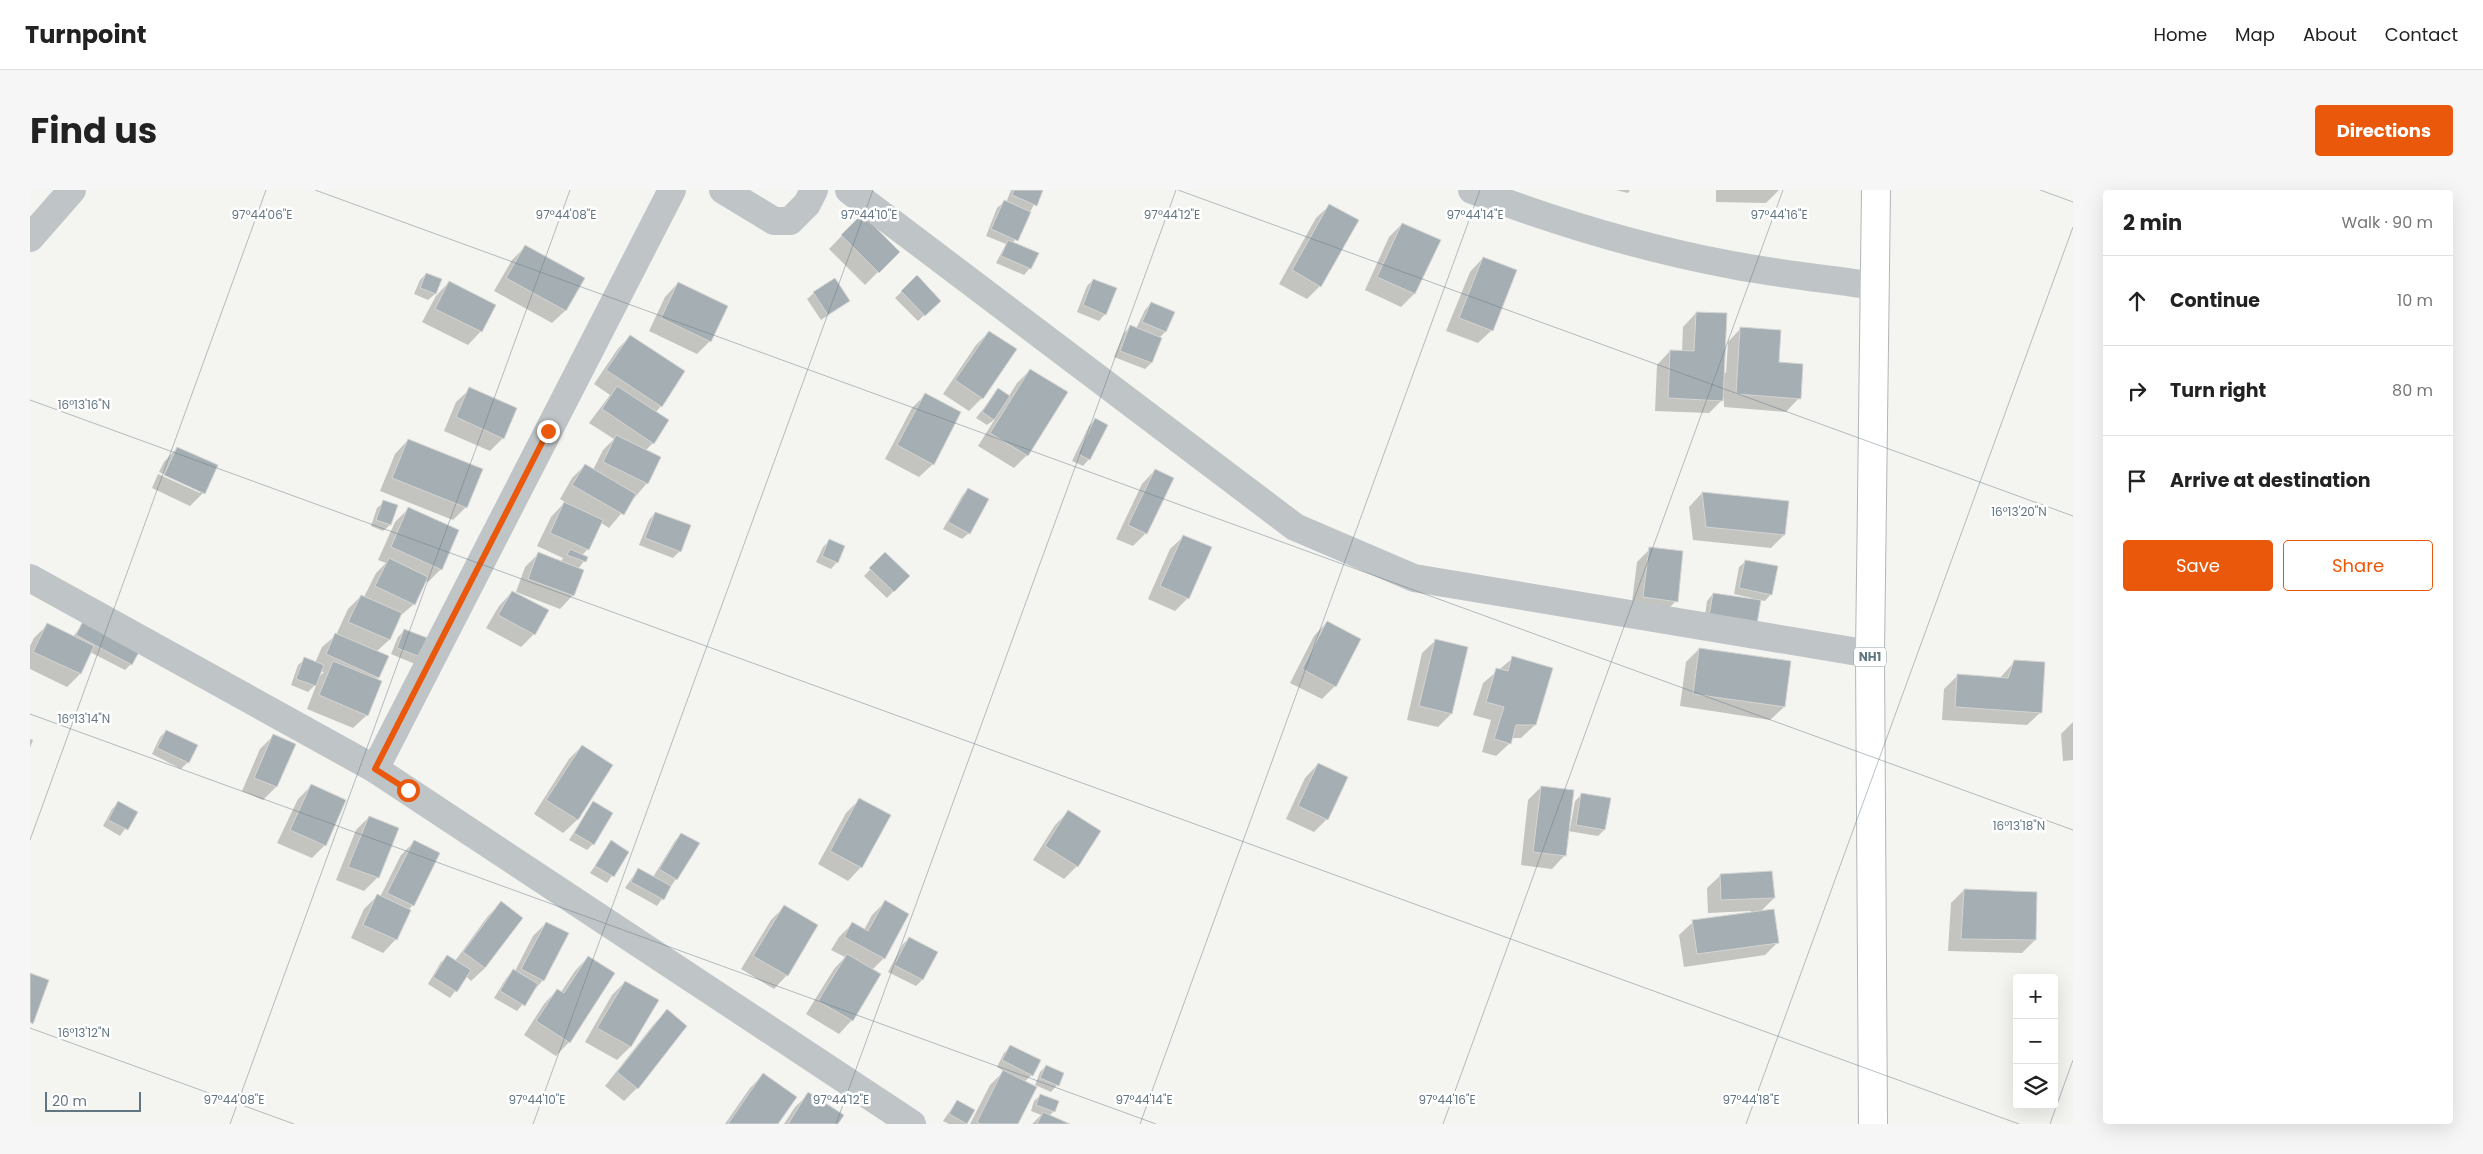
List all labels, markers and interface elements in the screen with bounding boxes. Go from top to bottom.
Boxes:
text: Turnpoint [25,18,146,51]
text: Home [2153,22,2207,47]
text: Map [2235,22,2275,47]
text: About [2303,22,2357,47]
text: Contact [2385,22,2458,47]
button: Directions [2315,105,2453,156]
text: Find us [30,106,157,155]
text: 97°44'06"E [232,206,292,223]
text: 97°44'08"E [536,206,596,223]
text: 97°44'10"E [840,206,898,223]
text: 97°44'12"E [1144,206,1200,223]
text: 97°44'14"E [1446,206,1504,223]
text: 97°44'16"E [1750,206,1808,223]
text: 2 min [2123,208,2182,237]
text: Walk · 90 m [2342,211,2433,234]
icon: ahead [2123,287,2151,315]
text: Continue [2170,287,2260,314]
text: 10 m [2397,289,2433,312]
icon: right [2123,377,2151,405]
text: Turn right [2170,377,2266,404]
text: 80 m [2392,379,2433,402]
text: 16°13'16"N [58,396,110,413]
route end [537,420,560,443]
icon: arrive [2123,467,2151,495]
text: Arrive at destination [2170,467,2371,494]
text: 16°13'20"N [1991,503,2047,520]
button: Save [2123,540,2273,591]
button: Share [2283,540,2433,591]
road number: NH1 [1854,648,1886,667]
text: 16°13'14"N [58,710,110,727]
route start [397,779,420,802]
text: 16°13'18"N [1993,817,2045,834]
map controls [2013,974,2058,1109]
button: + [2013,974,2058,1019]
button: − [2013,1019,2058,1064]
text: 16°13'12"N [58,1024,110,1041]
button: layers [2013,1064,2058,1109]
scale bar [45,1089,141,1112]
text: 20 m [52,1091,87,1111]
text: 97°44'08"E [204,1091,264,1108]
text: 97°44'10"E [508,1091,566,1108]
text: 97°44'12"E [813,1091,869,1108]
text: 97°44'14"E [1115,1091,1173,1108]
text: 97°44'16"E [1418,1091,1476,1108]
text: 97°44'18"E [1722,1091,1780,1108]

